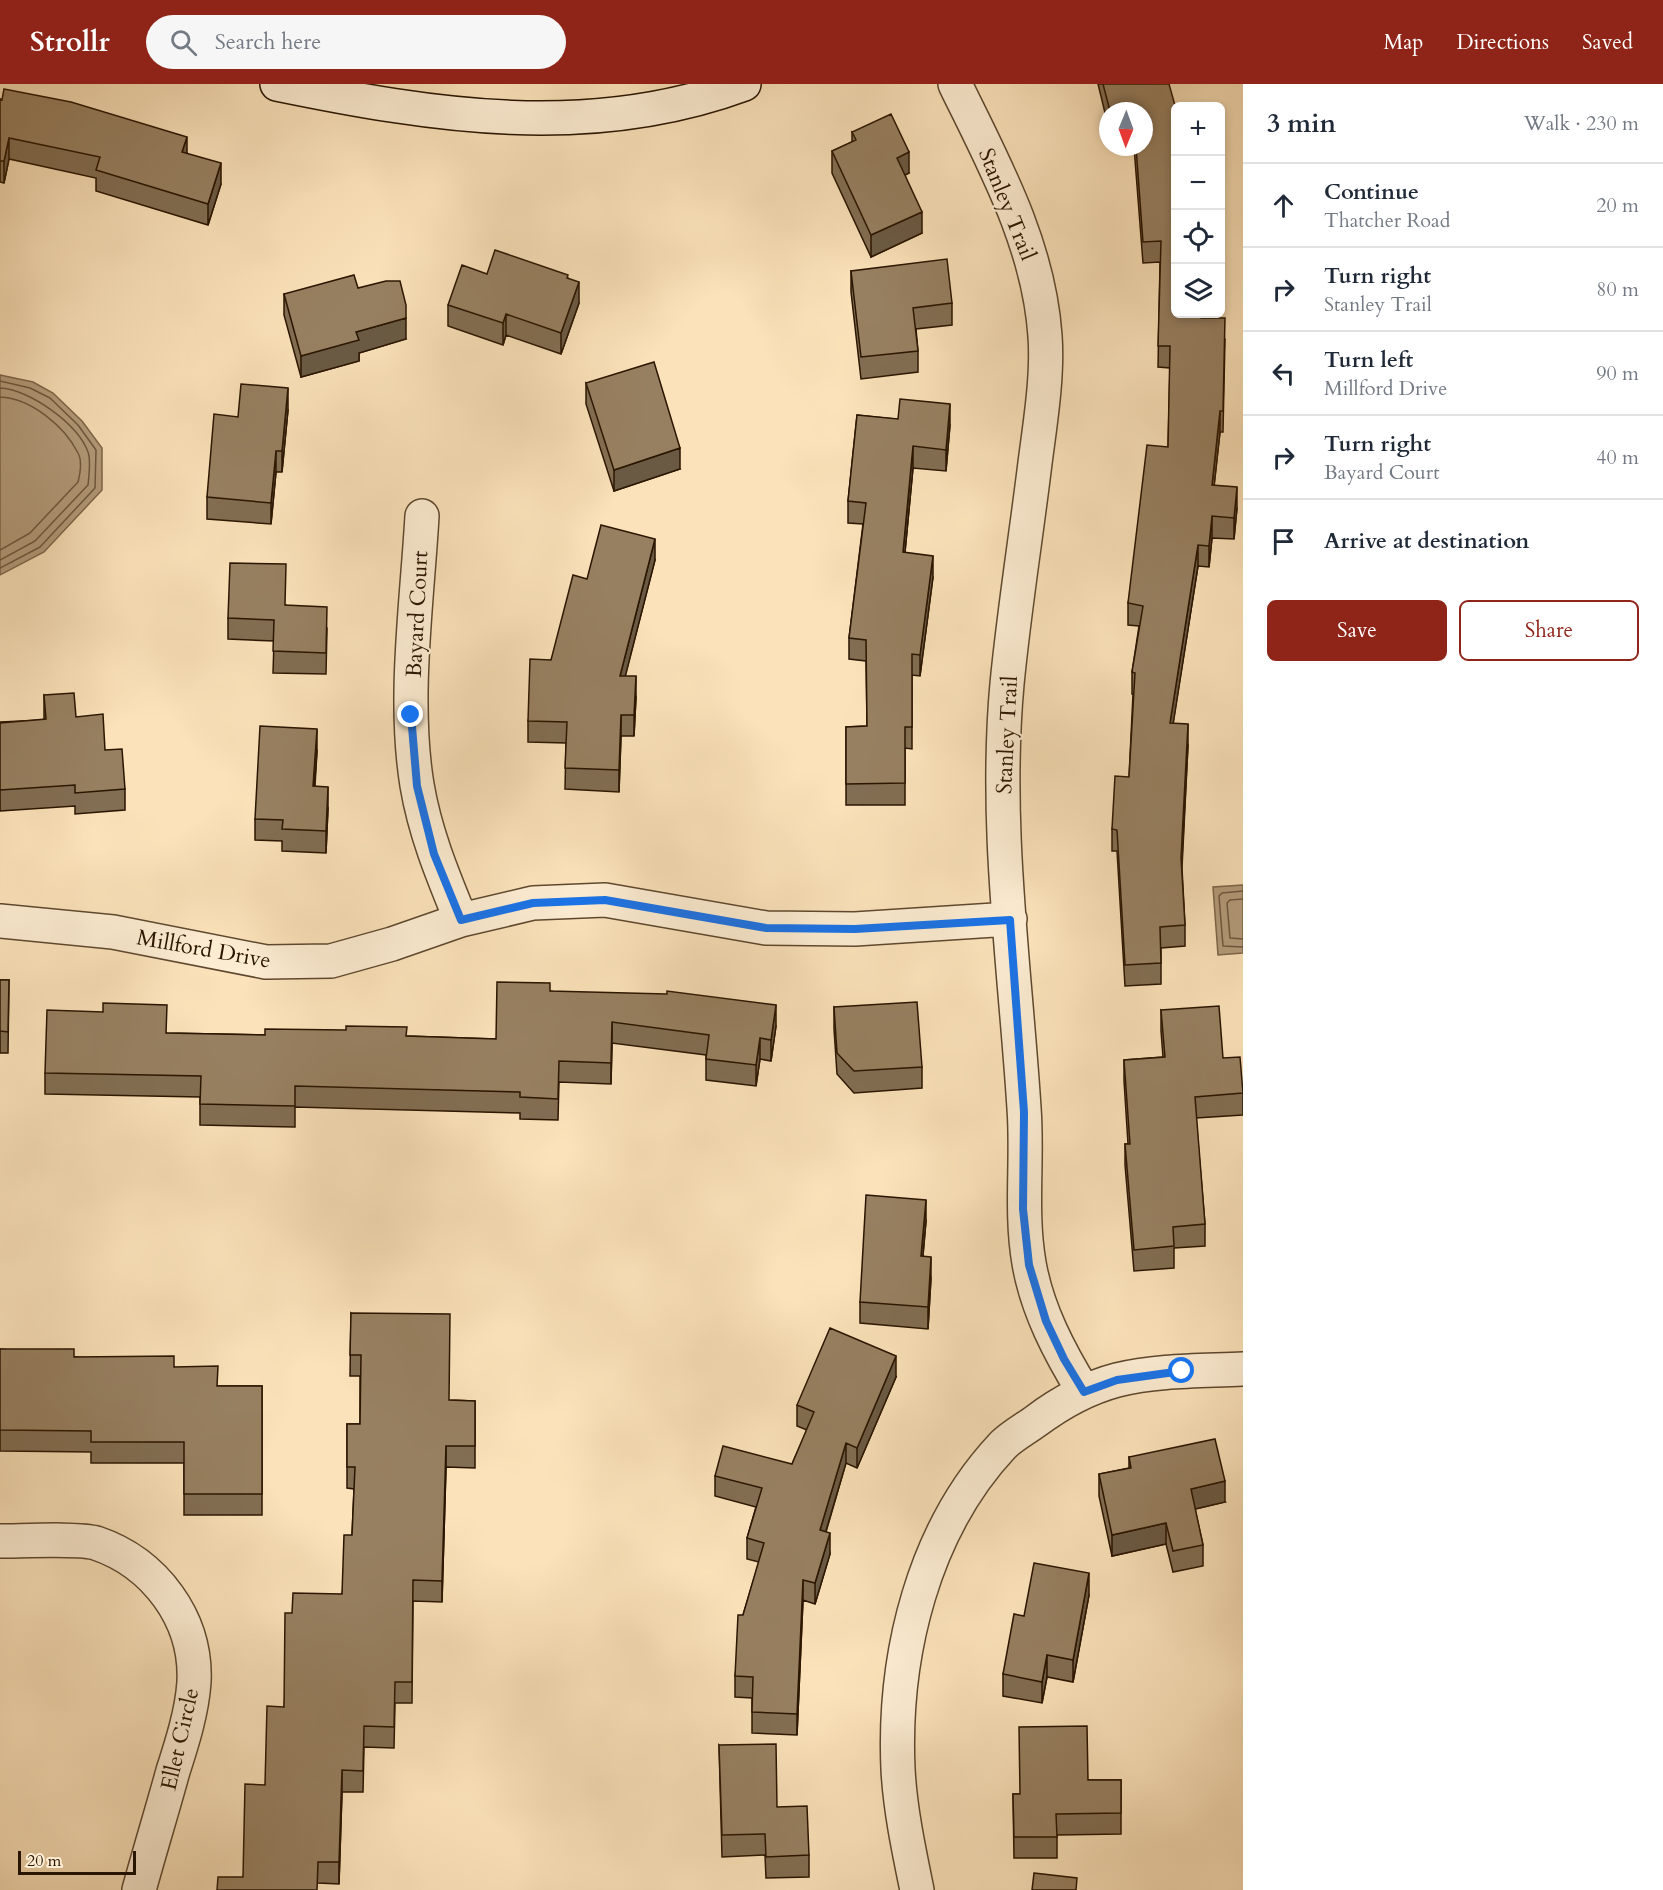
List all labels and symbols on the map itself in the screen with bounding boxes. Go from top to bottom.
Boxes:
north arrow [1099,102,1153,156]
street label: Stanley Trail [971,144,1043,265]
street label: Bayard Court [399,550,435,678]
street label: Stanley Trail [989,675,1025,795]
route end [397,701,423,727]
street label: Millford Drive [134,922,273,976]
route start [1168,1357,1194,1383]
street label: Ellet Circle [154,1685,206,1793]
scale bar [18,1848,136,1876]

